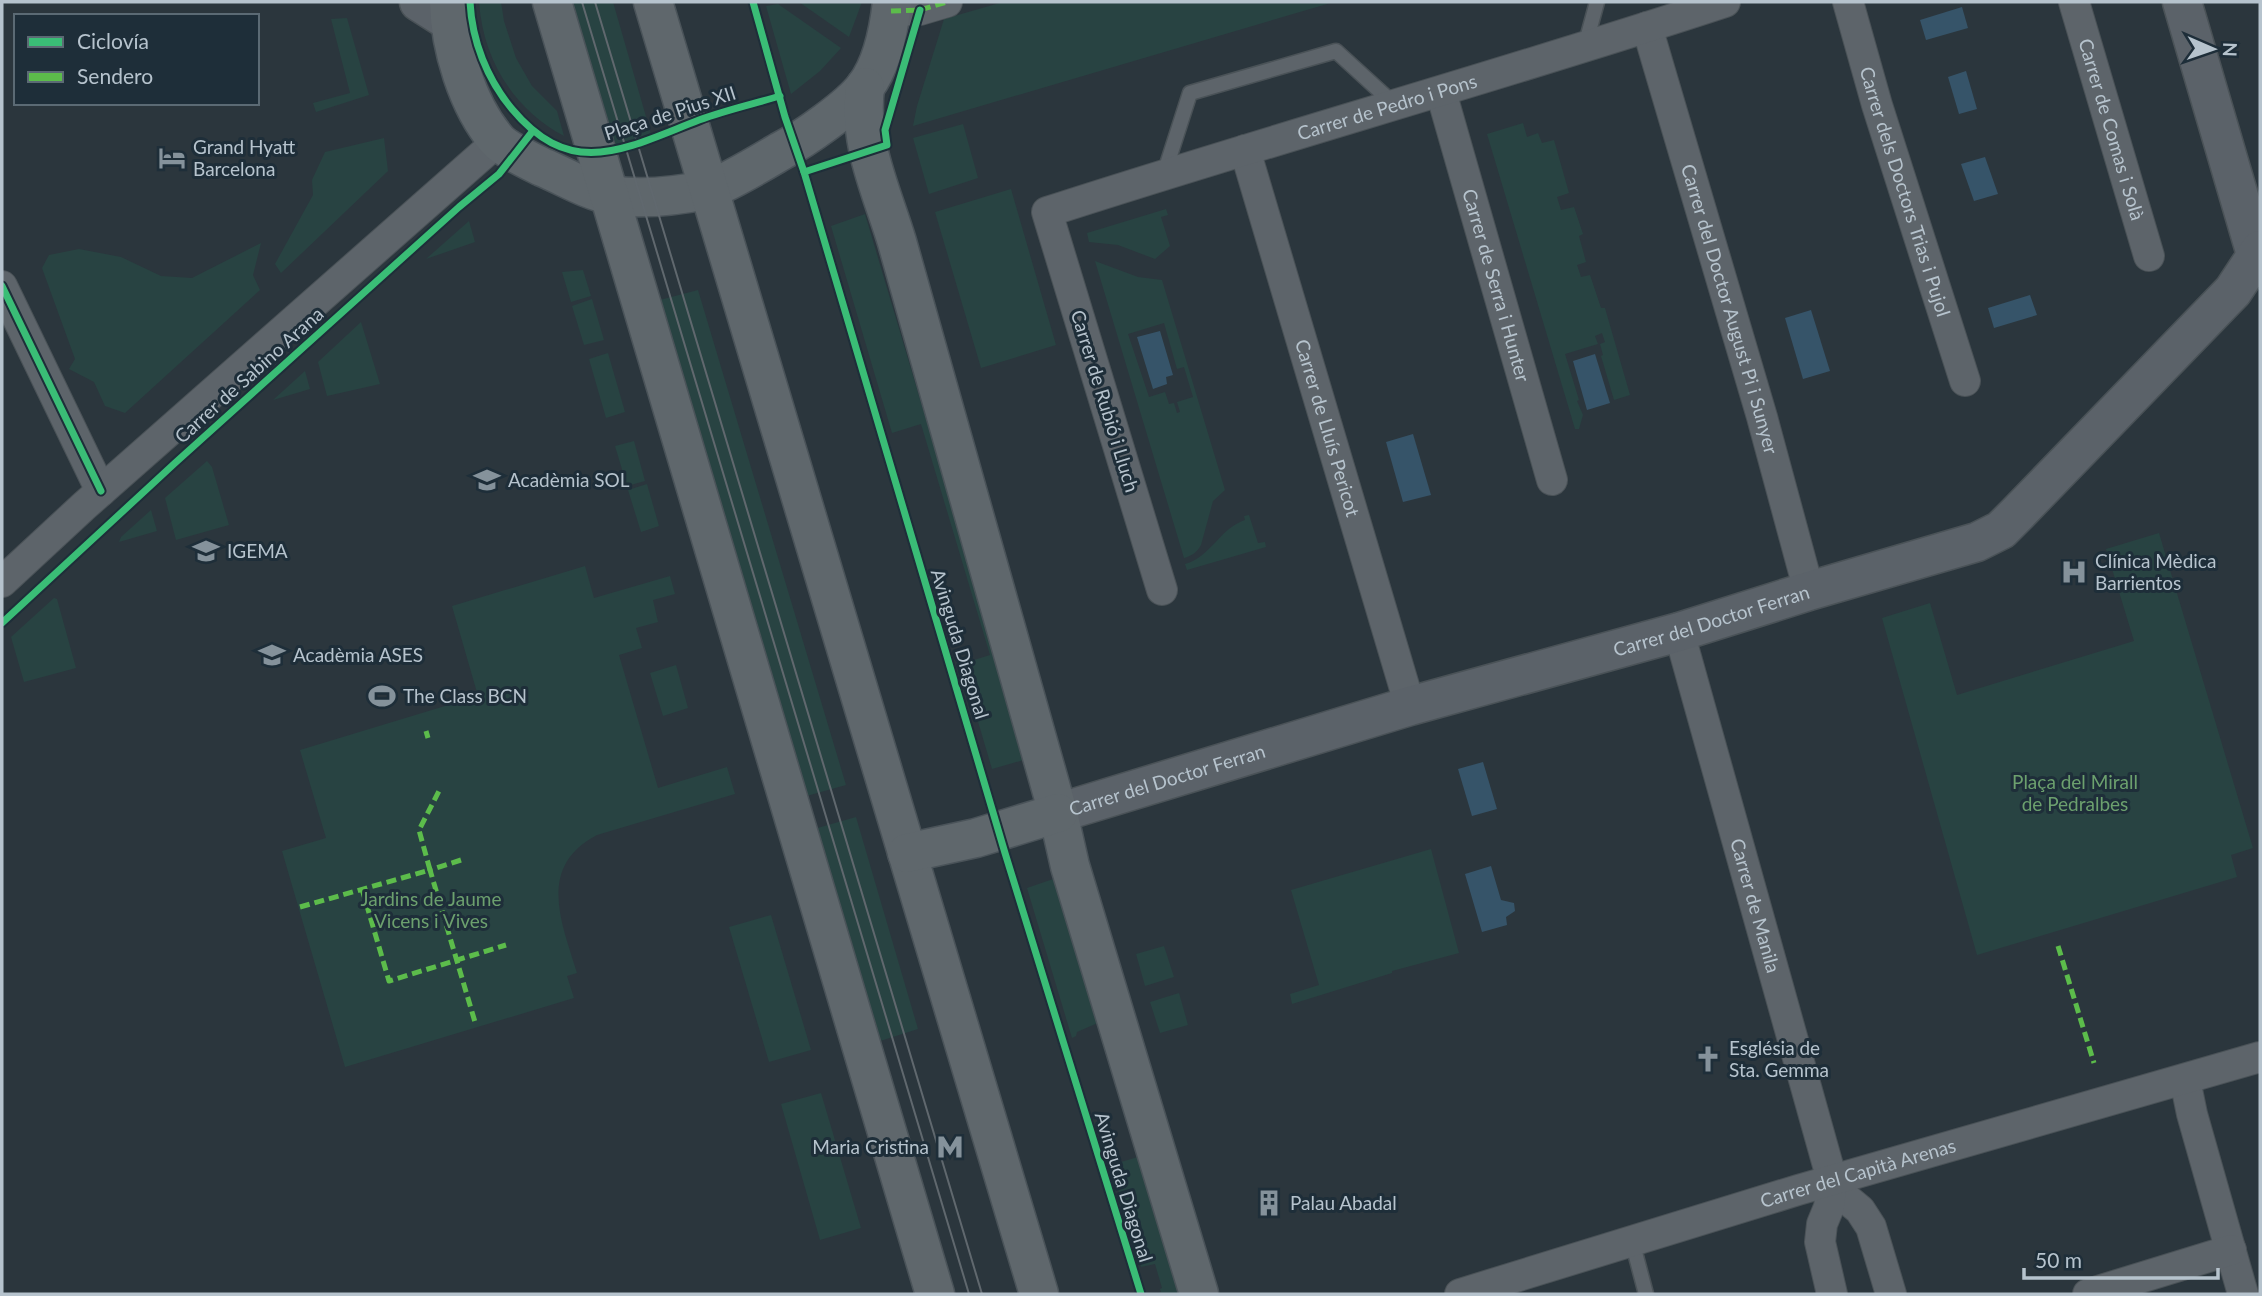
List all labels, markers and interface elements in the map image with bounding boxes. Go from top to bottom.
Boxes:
legend [14,14,259,105]
north arrow [2178,14,2248,84]
text: Ciclovía [77,28,149,53]
street label: Carrer de Comas i Solà [2074,36,2150,223]
text: N [2219,42,2242,57]
text: Sendero [77,63,153,88]
street label: Carrer dels Doctors Trias i Pujol [1856,64,1956,319]
street label: Carrer de Pedro i Pons [1294,69,1479,144]
street label: Plaça de Pius XII [601,80,738,145]
place label: Grand Hyatt Barcelona [193,135,295,180]
hotel icon: Grand Hyatt Barcelona [157,143,187,173]
street label: Carrer del Doctor August Pi i Sunyer [1677,161,1783,457]
street label: Carrer de Serra i Hunter [1458,186,1535,384]
street label: Carrer de Sabino Arana [170,302,328,447]
street label: Carrer de Rubió i Lluch [1067,307,1144,495]
street label: Carrer de Lluís Pericot [1291,336,1365,519]
school or university icon: Acadèmia SOL [472,465,502,495]
place label: Acadèmia SOL [508,468,630,491]
school or university icon: IGEMA [191,536,221,566]
place label: IGEMA [227,539,288,562]
place label: Clínica Mèdica Barrientos [2095,549,2216,594]
hospital icon: Clínica Mèdica Barrientos [2059,557,2089,587]
street label: Avinguda Diagonal [927,566,994,722]
street label: Carrer del Doctor Ferran [1610,580,1812,661]
school or university icon: Acadèmia ASES [257,640,287,670]
place label: Acadèmia ASES [293,643,423,666]
sports icon: The Class BCN [367,681,397,711]
place label: The Class BCN [403,684,527,707]
street label: Carrer del Doctor Ferran [1066,739,1268,820]
park label: Plaça del Mirall de Pedralbes [2012,770,2138,815]
street label: Carrer de Manila [1726,836,1786,975]
park label: Jardins de Jaume Vicens i Vives [361,887,501,932]
place label: Església de Sta. Gemma [1729,1036,1829,1081]
church icon: Església de Sta. Gemma [1693,1044,1723,1074]
street label: Avinguda Diagonal [1091,1109,1158,1265]
metro station icon: Maria Cristina [935,1132,965,1162]
street label: Carrer del Capità Arenas [1757,1133,1958,1212]
place label: Maria Cristina [812,1135,929,1158]
building icon: Palau Abadal [1254,1188,1284,1218]
place label: Palau Abadal [1290,1191,1397,1214]
scale bar [2024,1236,2218,1280]
text: 50 m [2035,1247,2082,1272]

